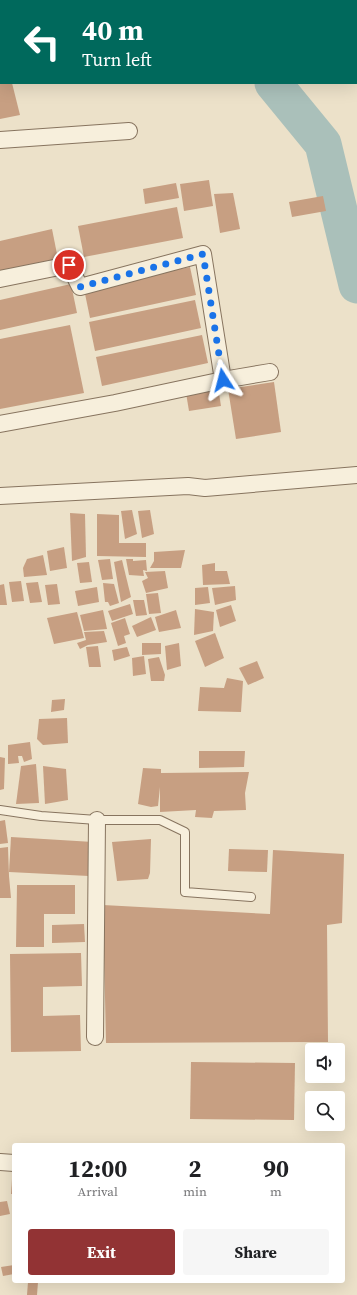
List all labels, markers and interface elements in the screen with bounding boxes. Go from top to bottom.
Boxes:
text: 40 m [82,11,144,49]
icon: left [16,16,68,68]
text: Turn left [82,47,152,72]
pin [52,248,86,282]
icon: arrive [58,254,80,276]
position arrow [202,359,244,401]
map controls [305,1043,345,1131]
button: sound [305,1043,345,1083]
button: search [305,1091,345,1131]
text: 12:00 [68,1152,127,1185]
text: 2 [189,1152,202,1185]
text: 90 [263,1152,289,1185]
text: Arrival [78,1183,118,1200]
text: min [183,1183,207,1200]
text: m [270,1183,282,1200]
button: Exit [28,1229,175,1275]
button: Share [183,1229,329,1275]

